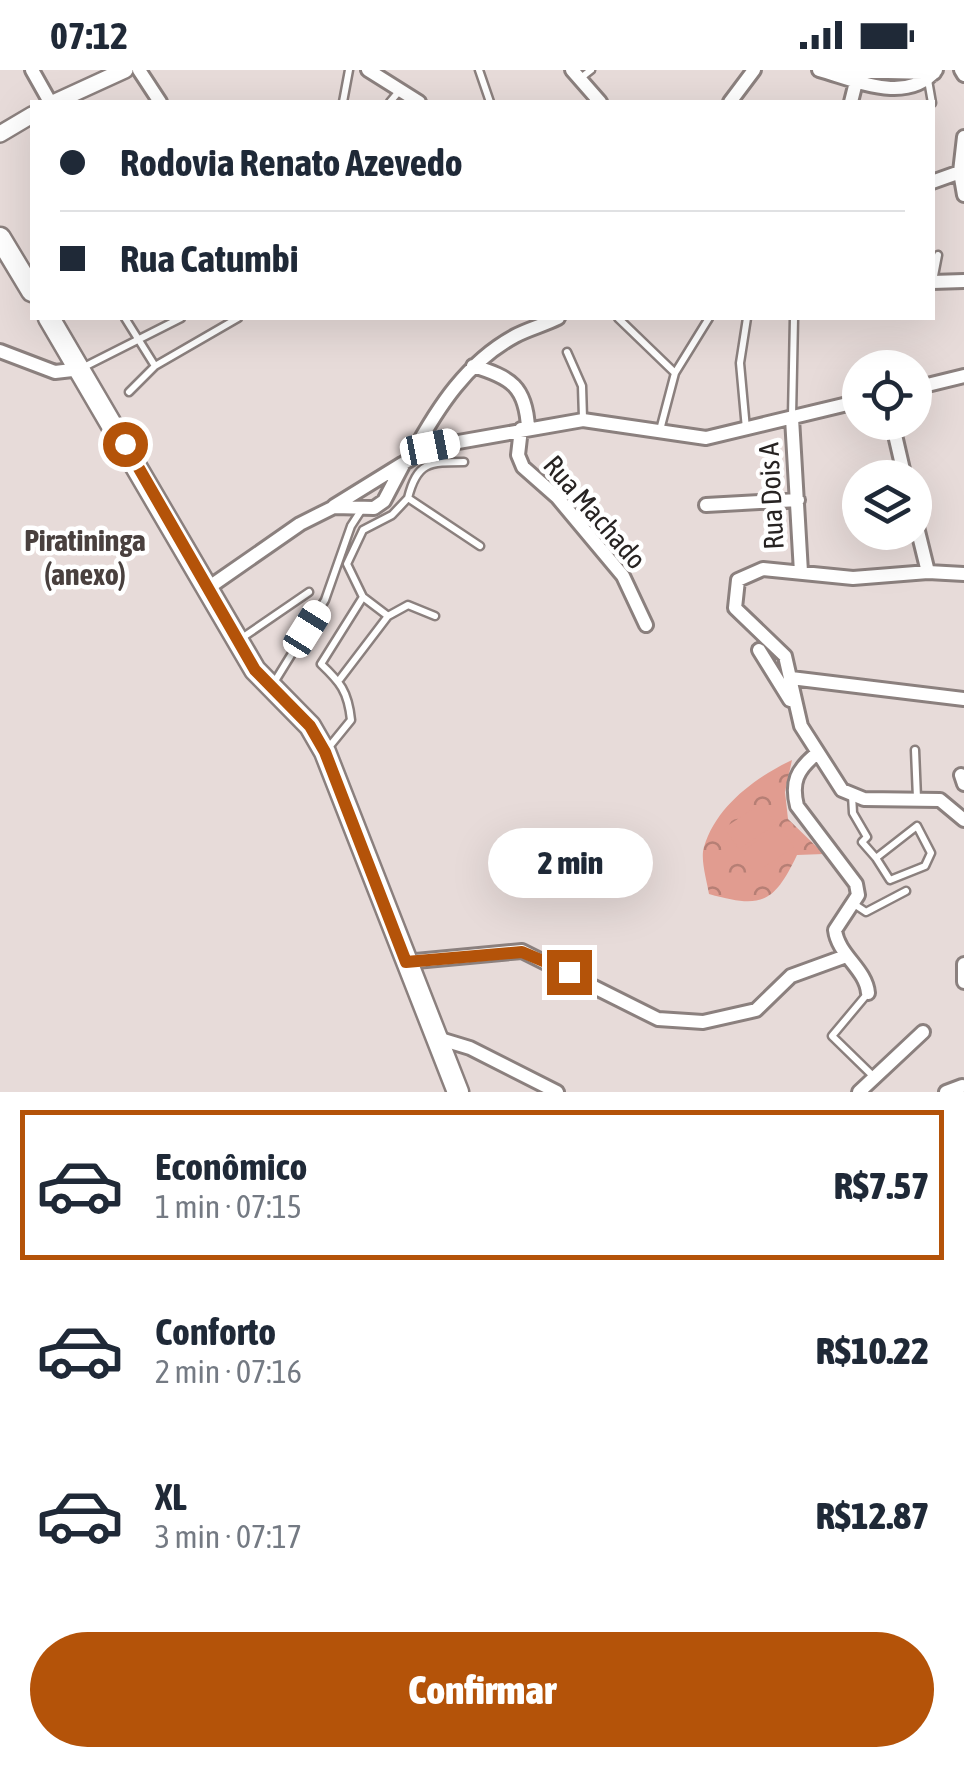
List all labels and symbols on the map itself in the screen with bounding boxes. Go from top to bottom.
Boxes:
route start [103,422,148,467]
car [398,427,462,467]
street label: Rua Dois A [752,441,790,550]
street label: Rua Machado [537,449,653,575]
district label: Piratininga (anexo) [24,523,146,591]
car [278,596,336,662]
callout: 2 min [486,827,652,897]
route end [547,950,592,995]

